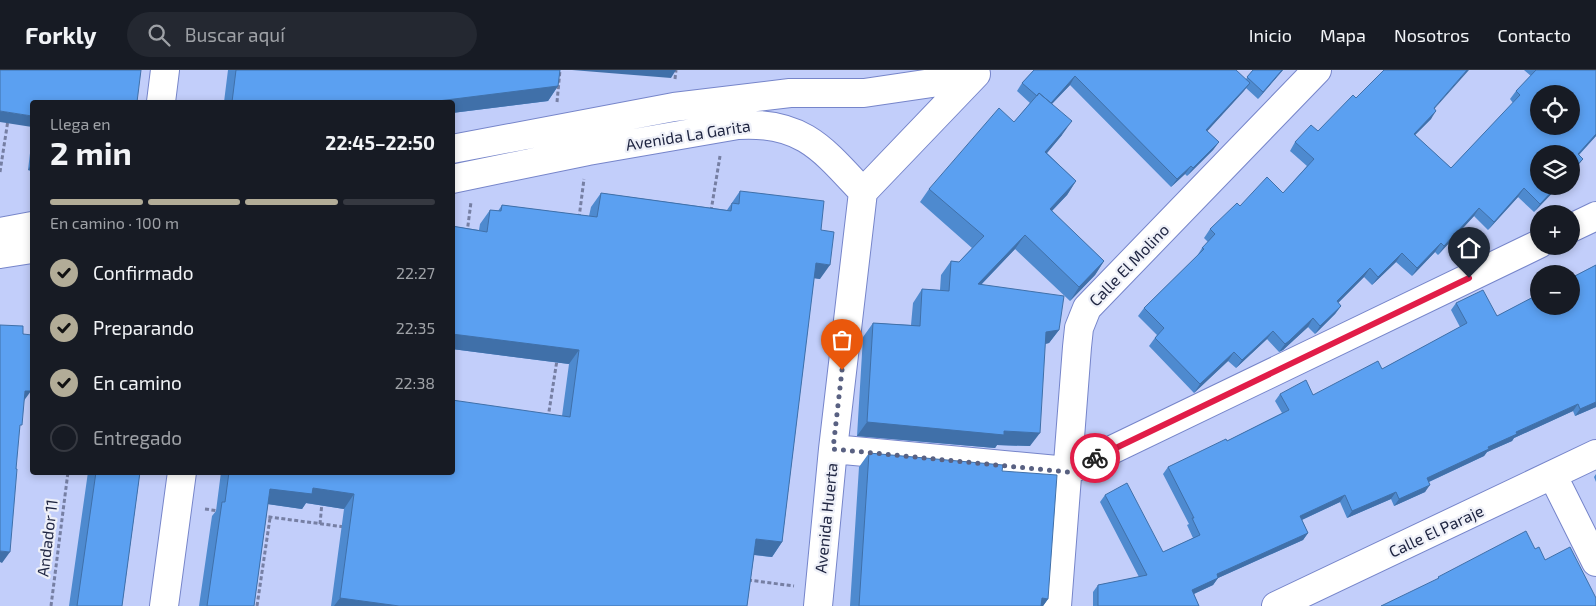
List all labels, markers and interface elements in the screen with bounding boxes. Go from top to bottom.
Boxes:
search box [127,12,477,57]
text: Forkly [25,20,97,49]
icon: search [145,21,173,49]
text: Buscar aquí [185,23,285,46]
text: Inicio [1249,24,1292,46]
text: Mapa [1320,24,1366,46]
text: Nosotros [1394,24,1469,46]
text: Contacto [1497,24,1571,46]
map controls [1530,85,1580,315]
button: locate [1530,85,1580,135]
text: Llega en [50,114,111,133]
street label: Avenida La Garita [624,115,752,154]
text: 22:45–22:50 [325,131,435,154]
text: 2 min [50,133,132,171]
button: layers [1530,145,1580,195]
button: + [1530,205,1580,255]
text: En camino · 100 m [50,213,179,232]
street label: Calle El Molino [1085,220,1173,310]
pin [1448,227,1490,278]
icon: home [1455,234,1483,262]
icon: check [50,259,78,287]
text: Confirmado [93,261,194,284]
text: 22:27 [396,263,435,282]
button: − [1530,265,1580,315]
icon: check [50,314,78,342]
text: Preparando [93,316,194,339]
text: 22:35 [396,318,435,337]
pin [821,319,863,370]
icon: bag [828,326,856,354]
icon: check [50,369,78,397]
text: En camino [93,371,182,394]
text: 22:38 [395,373,435,392]
text: Entregado [93,426,182,449]
courier [1070,433,1120,483]
icon: bike [1081,444,1109,472]
street label: Avenida Huerta [810,462,841,574]
street label: Andador 11 [32,498,61,578]
street label: Calle El Paraje [1385,500,1487,562]

